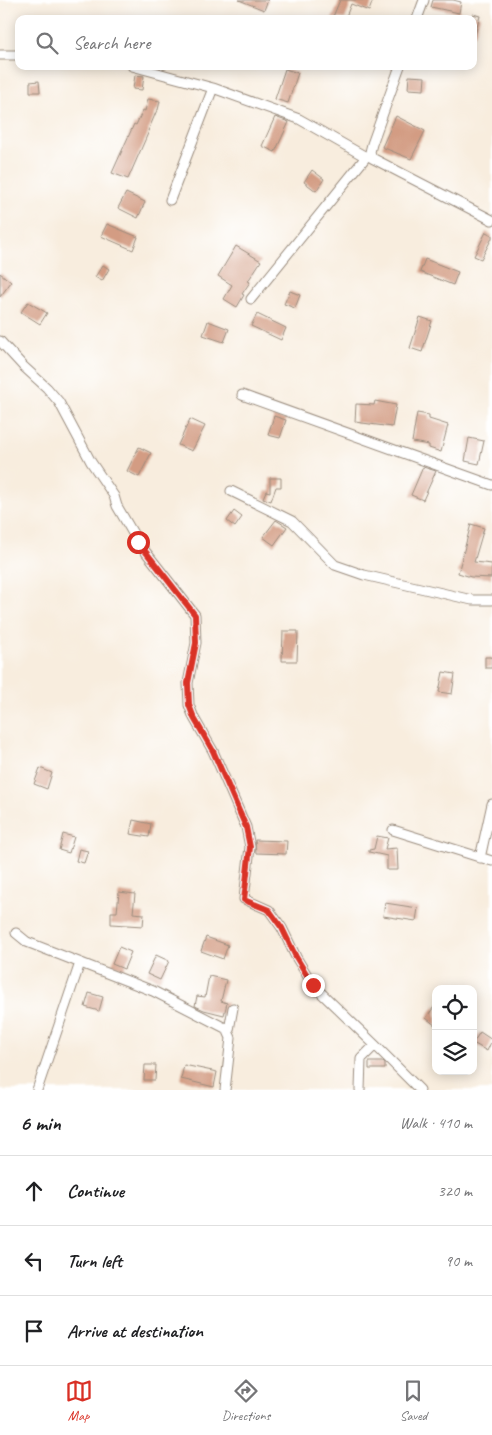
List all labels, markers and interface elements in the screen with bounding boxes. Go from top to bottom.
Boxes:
search box [15,15,477,70]
icon: search [33,29,61,57]
text: Search here [73,31,150,55]
route start [127,531,150,554]
route end [302,974,325,997]
map controls [432,985,477,1075]
button: locate [432,985,477,1030]
button: layers [432,1030,477,1075]
text: 6 min [20,1110,61,1136]
text: Walk · 410 m [400,1113,472,1133]
icon: ahead [20,1177,48,1205]
text: Continue [67,1179,124,1203]
text: 320 m [438,1181,472,1201]
icon: left [20,1247,48,1275]
text: Turn left [67,1249,122,1273]
text: 90 m [445,1251,472,1271]
icon: arrive [20,1317,48,1345]
text: Arrive at destination [67,1319,203,1343]
tab: Map [65,1377,93,1424]
tab: Directions [222,1377,270,1424]
tab: Saved [399,1377,427,1424]

